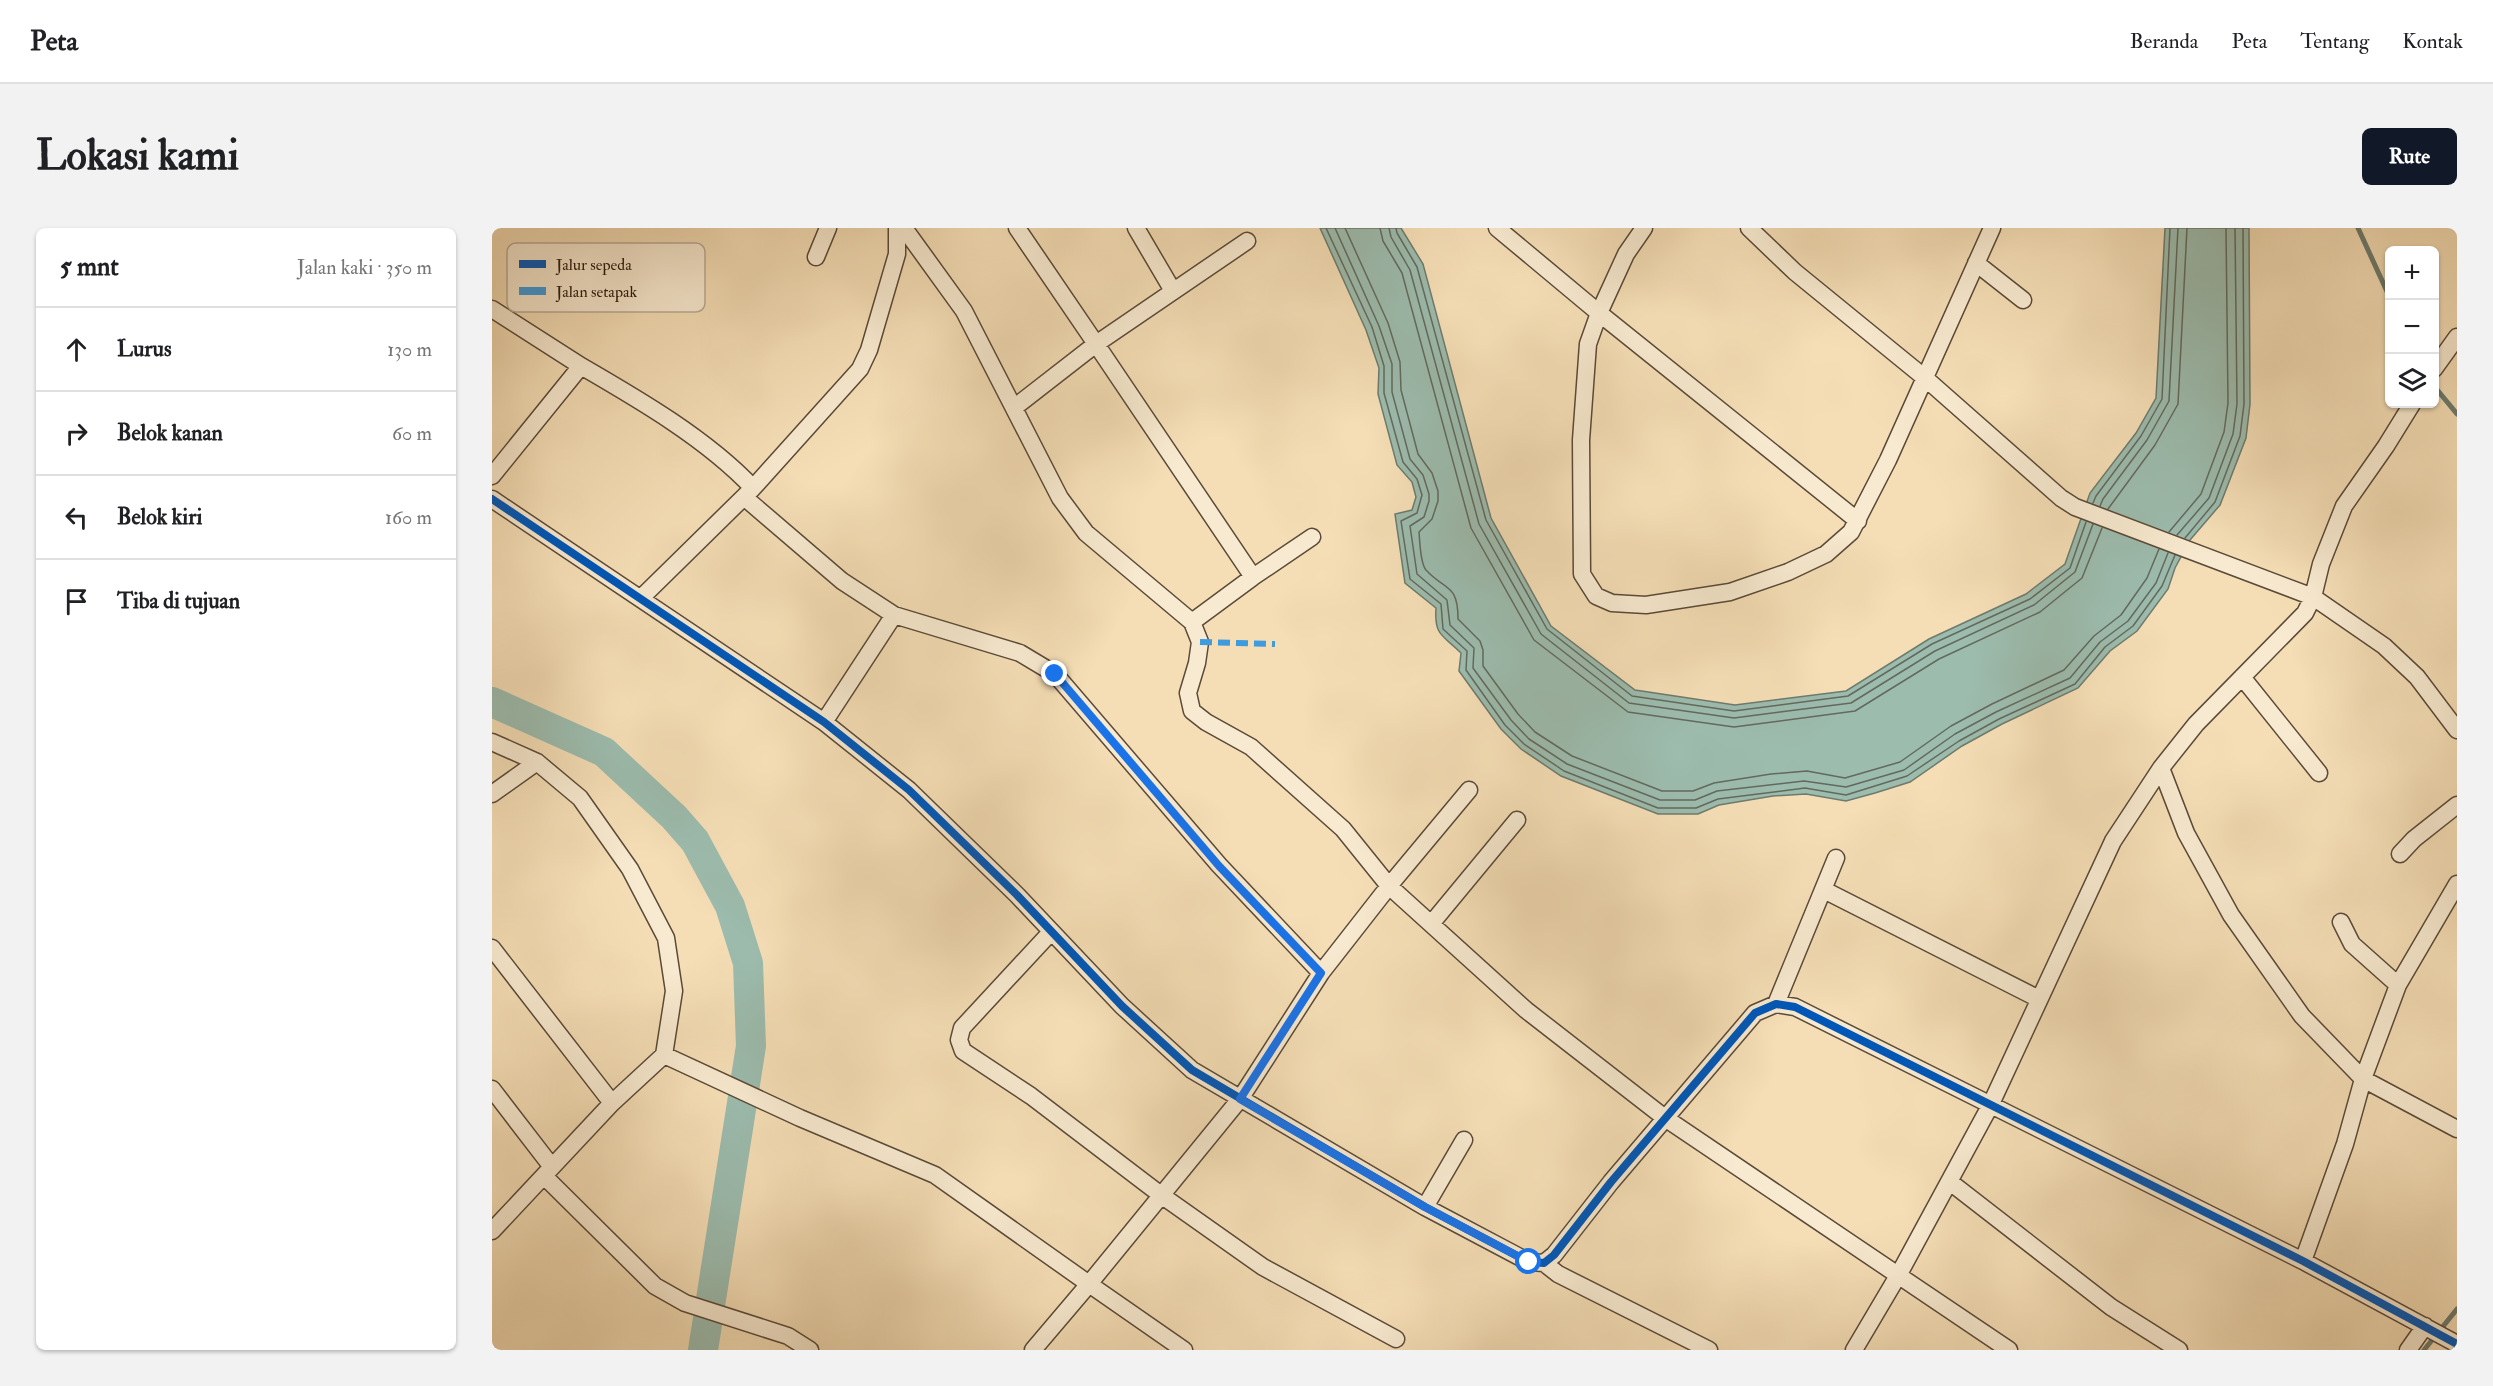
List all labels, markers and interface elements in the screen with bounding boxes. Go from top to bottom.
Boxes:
text: Peta [30,24,78,59]
text: Beranda [2130,28,2198,55]
text: Peta [2231,28,2267,55]
text: Tentang [2300,28,2369,55]
text: Kontak [2402,28,2463,55]
button: Rute [2362,128,2457,185]
text: Lokasi kami [36,130,239,182]
legend [507,243,705,312]
map controls [2385,246,2439,408]
button: + [2385,246,2439,300]
text: 5 mnt [60,251,119,283]
text: Jalan kaki · 350 m [297,255,432,280]
text: Jalur sepeda [555,255,632,276]
text: Jalan setapak [555,282,638,303]
button: − [2385,300,2439,354]
icon: ahead [60,333,93,366]
text: Lurus [117,335,171,363]
text: 130 m [387,337,432,362]
button: layers [2385,354,2439,408]
icon: right [60,417,93,450]
text: Belok kanan [117,419,223,447]
text: 60 m [392,421,432,446]
icon: left [60,501,93,534]
text: Belok kiri [117,503,202,531]
text: 160 m [385,505,432,530]
icon: arrive [60,585,93,618]
text: Tiba di tujuan [117,587,240,615]
route end [1041,660,1067,686]
route start [1515,1248,1541,1274]

